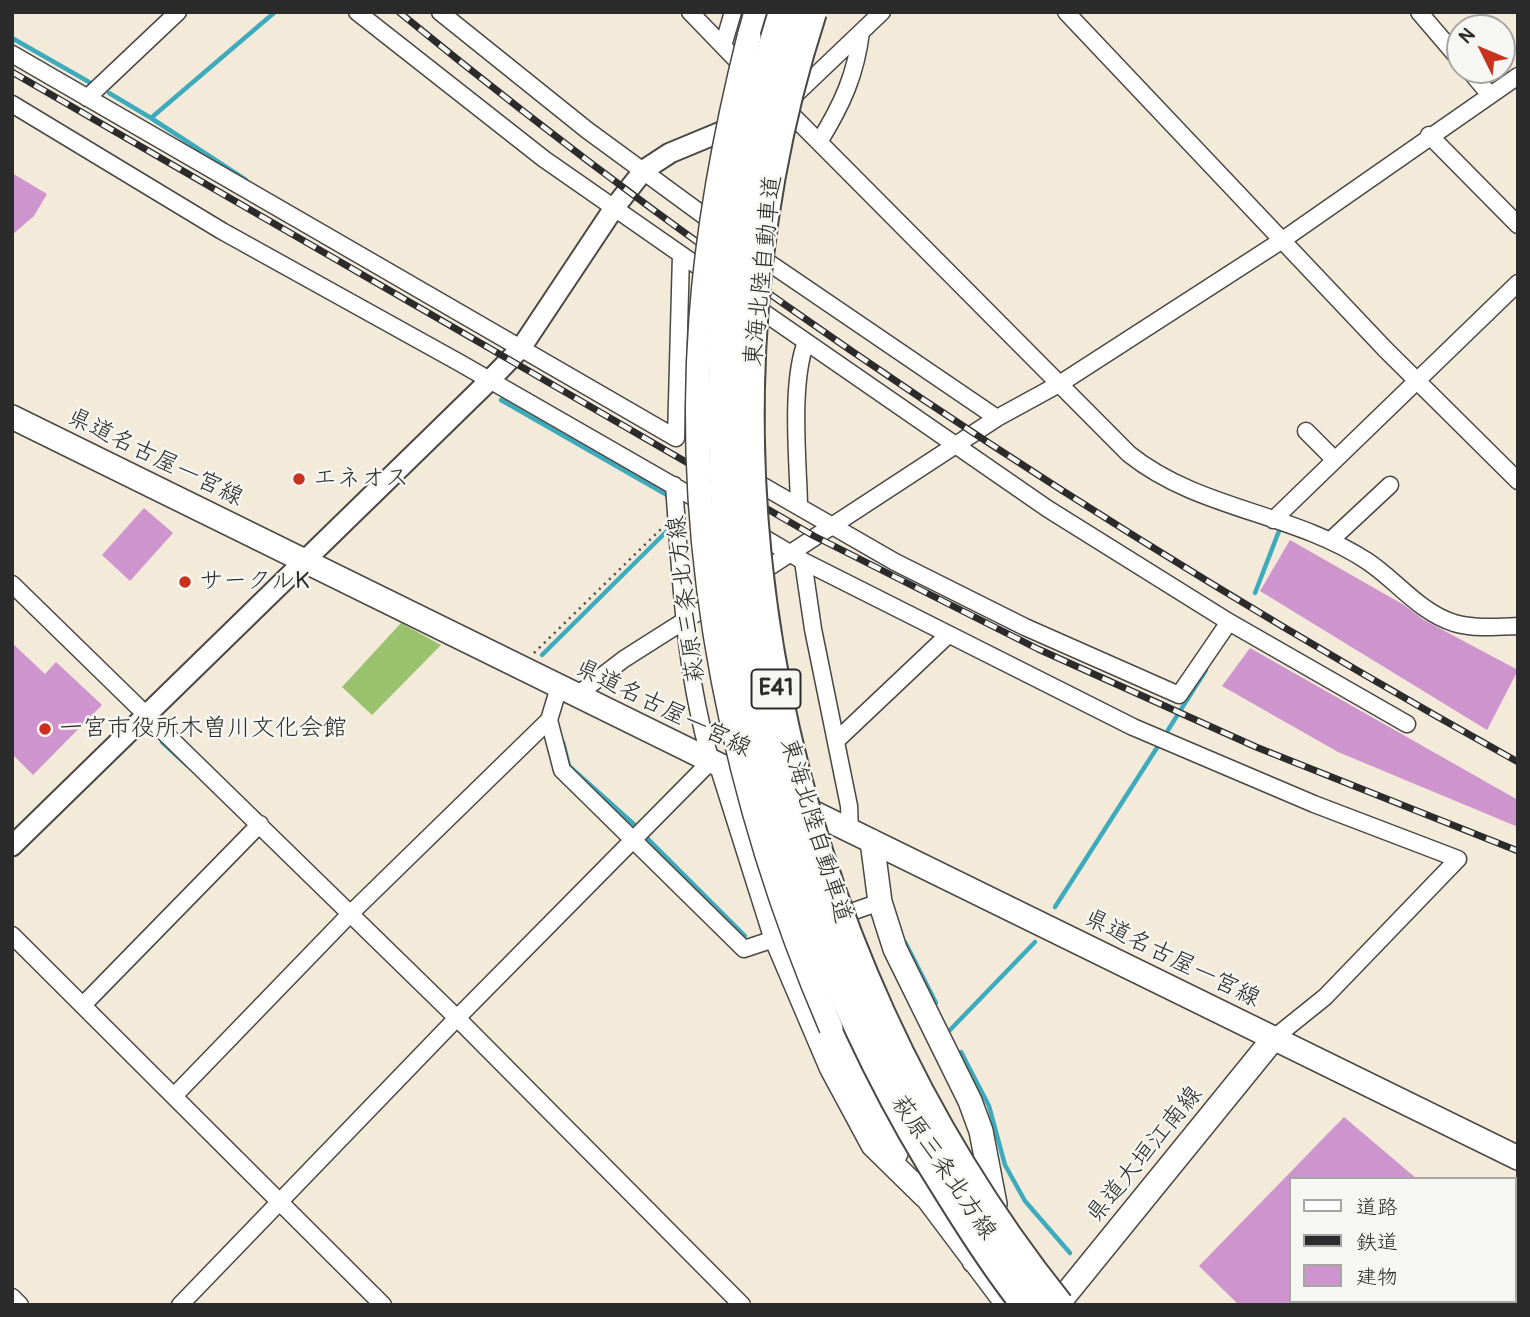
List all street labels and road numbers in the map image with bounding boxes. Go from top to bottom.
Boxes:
street label: 東海北陸自動車道 [740,174,788,368]
street label: 県道名古屋一宮線 [62,403,248,513]
street label: 萩原三条北方線 [662,514,712,684]
street label: 県道名古屋一宮線 [570,654,756,764]
road number: E41 [752,670,800,708]
street label: 東海北陸自動車道 [773,735,857,927]
street label: 県道名古屋一宮線 [1079,904,1265,1014]
street label: 県道大垣江南線 [1081,1081,1209,1229]
street label: 萩原三条北方線 [884,1090,1002,1246]

